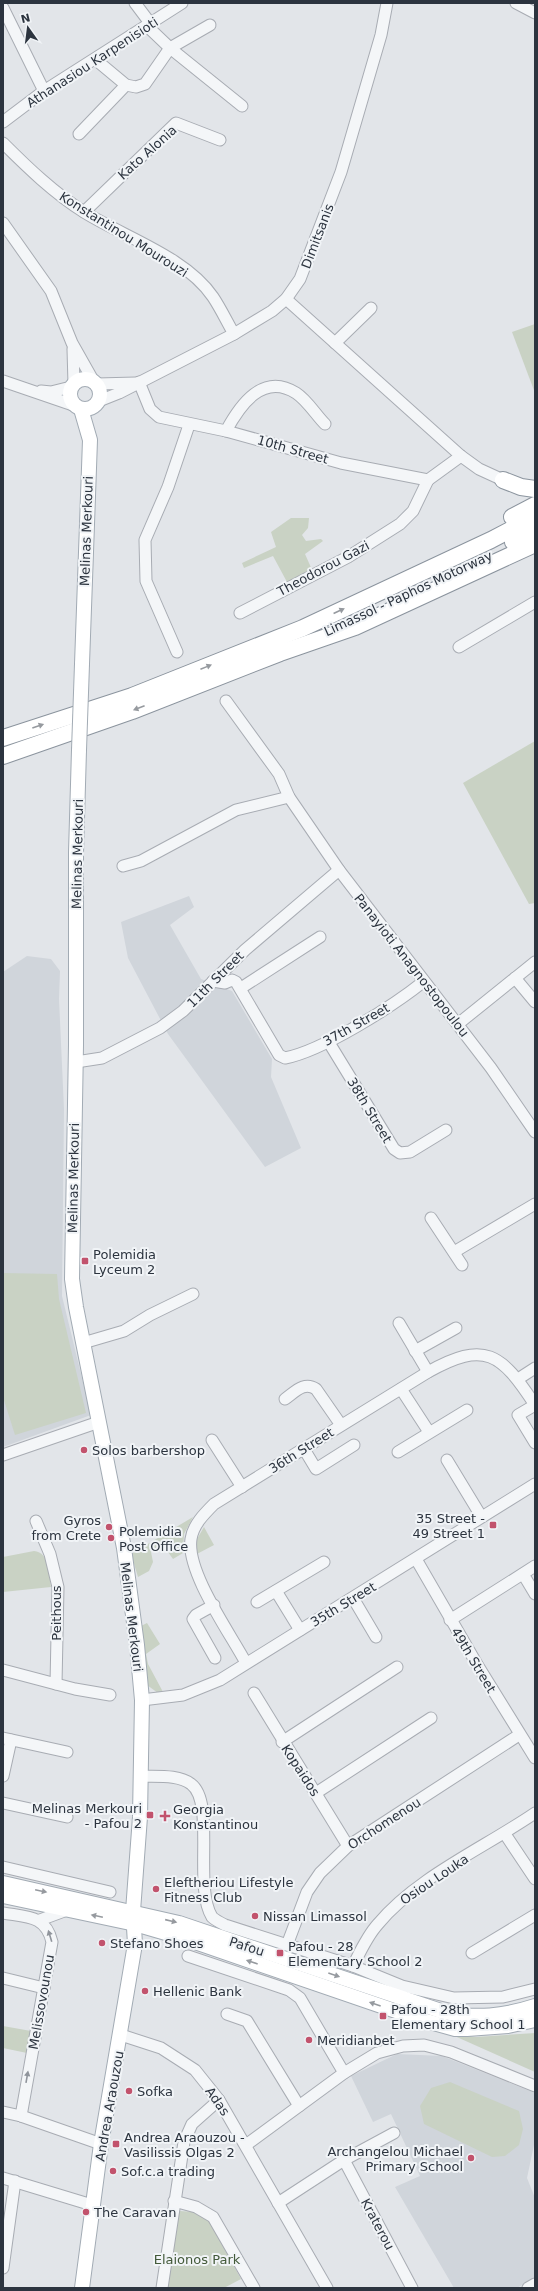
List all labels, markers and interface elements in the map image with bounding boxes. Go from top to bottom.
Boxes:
north arrow [8,8,48,48]
text: N [20,11,32,26]
street label: Athanasiou Karpenisioti [24,14,161,111]
street label: Kato Alonia [115,122,180,183]
street label: Konstantinou Mourouzi [57,189,191,280]
street label: Dimitsanis [298,201,337,271]
street label: 10th Street [255,432,330,467]
street label: Melinas Merkouri [77,476,96,586]
street label: Theodorou Gazi [274,538,372,600]
street label: Limassol - Paphos Motorway [322,548,495,639]
one-way arrow [333,608,345,614]
one-way arrow [200,663,212,669]
one-way arrow [133,705,144,711]
one-way arrow [32,723,44,729]
street label: Melinas Merkouri [69,799,86,909]
street label: Panayioti Anagnostopoulou [351,891,472,1040]
street label: 11th Street [184,948,247,1011]
street label: 37th Street [320,1000,392,1049]
street label: 38th Street [344,1075,395,1146]
street label: Melinas Merkouri [65,1123,82,1233]
place label: Polemidia Lyceum 2 [93,1247,156,1277]
marker: Polemidia Lyceum 2 [80,1256,90,1266]
street label: 36th Street [266,1425,336,1476]
place label: Solos barbershop [92,1443,205,1458]
marker: Solos barbershop [79,1445,89,1455]
place label: 35 Street - 49 Street 1 [412,1511,485,1541]
place label: Gyros from Crete [31,1513,101,1543]
marker: 35 Street - 49 Street 1 [488,1520,498,1530]
marker: Gyros from Crete [104,1522,114,1532]
place label: Polemidia Post Office [119,1524,188,1554]
marker: Polemidia Post Office [106,1533,116,1543]
street label: Melinas Merkouri [117,1561,146,1673]
street label: 35th Street [308,1579,379,1630]
street label: Peithous [49,1585,64,1641]
street label: 49th Street [448,1625,499,1696]
street label: Kopaidos [278,1742,323,1799]
street label: Orchomenou [345,1794,423,1853]
place label: Melinas Merkouri - Pafou 2 [32,1801,142,1831]
place label: Georgia Konstantinou [173,1802,258,1832]
marker: Melinas Merkouri - Pafou 2 [145,1810,155,1820]
marker: Georgia Konstantinou [160,1811,170,1821]
street label: Osiou Louka [397,1851,471,1908]
place label: Eleftheriou Lifestyle Fitness Club [164,1875,293,1905]
marker: Eleftheriou Lifestyle Fitness Club [151,1884,161,1894]
one-way arrow [35,1888,47,1894]
place label: Nissan Limassol [263,1909,367,1924]
marker: Nissan Limassol [250,1911,260,1921]
one-way arrow [91,1913,103,1919]
one-way arrow [165,1918,177,1924]
one-way arrow [47,1930,53,1942]
street label: Pafou [227,1934,266,1959]
place label: Stefano Shoes [110,1936,204,1951]
marker: Stefano Shoes [97,1938,107,1948]
place label: Pafou - 28 Elementary School 2 [288,1939,423,1969]
marker: Pafou - 28 Elementary School 2 [275,1948,285,1958]
street label: Melissovounou [26,1953,57,2051]
one-way arrow [245,1958,257,1964]
one-way arrow [329,1972,341,1978]
place label: Hellenic Bank [153,1984,242,1999]
marker: Hellenic Bank [140,1986,150,1996]
one-way arrow [368,2000,380,2006]
place label: Pafou - 28th Elementary School 1 [391,2002,526,2032]
marker: Pafou - 28th Elementary School 1 [378,2011,388,2021]
place label: Meridianbet [317,2033,395,2048]
marker: Meridianbet [304,2035,314,2045]
street label: Andrea Araouzou [92,2050,127,2163]
one-way arrow [25,2071,31,2084]
place label: Sofka [137,2084,173,2099]
street label: Adas [202,2084,233,2119]
marker: Sofka [124,2086,134,2096]
place label: Andrea Araouzou - Vasilissis Olgas 2 [124,2130,245,2160]
marker: Andrea Araouzou - Vasilissis Olgas 2 [111,2139,121,2149]
place label: Archangelou Michael Primary School [327,2144,463,2174]
marker: Archangelou Michael Primary School [466,2153,476,2163]
place label: Sof.c.a trading [121,2164,215,2179]
marker: Sof.c.a trading [108,2166,118,2176]
street label: Kraterou [358,2196,397,2253]
place label: The Caravan [93,2205,177,2220]
marker: The Caravan [81,2207,91,2217]
park label: Elaionos Park [154,2252,241,2267]

